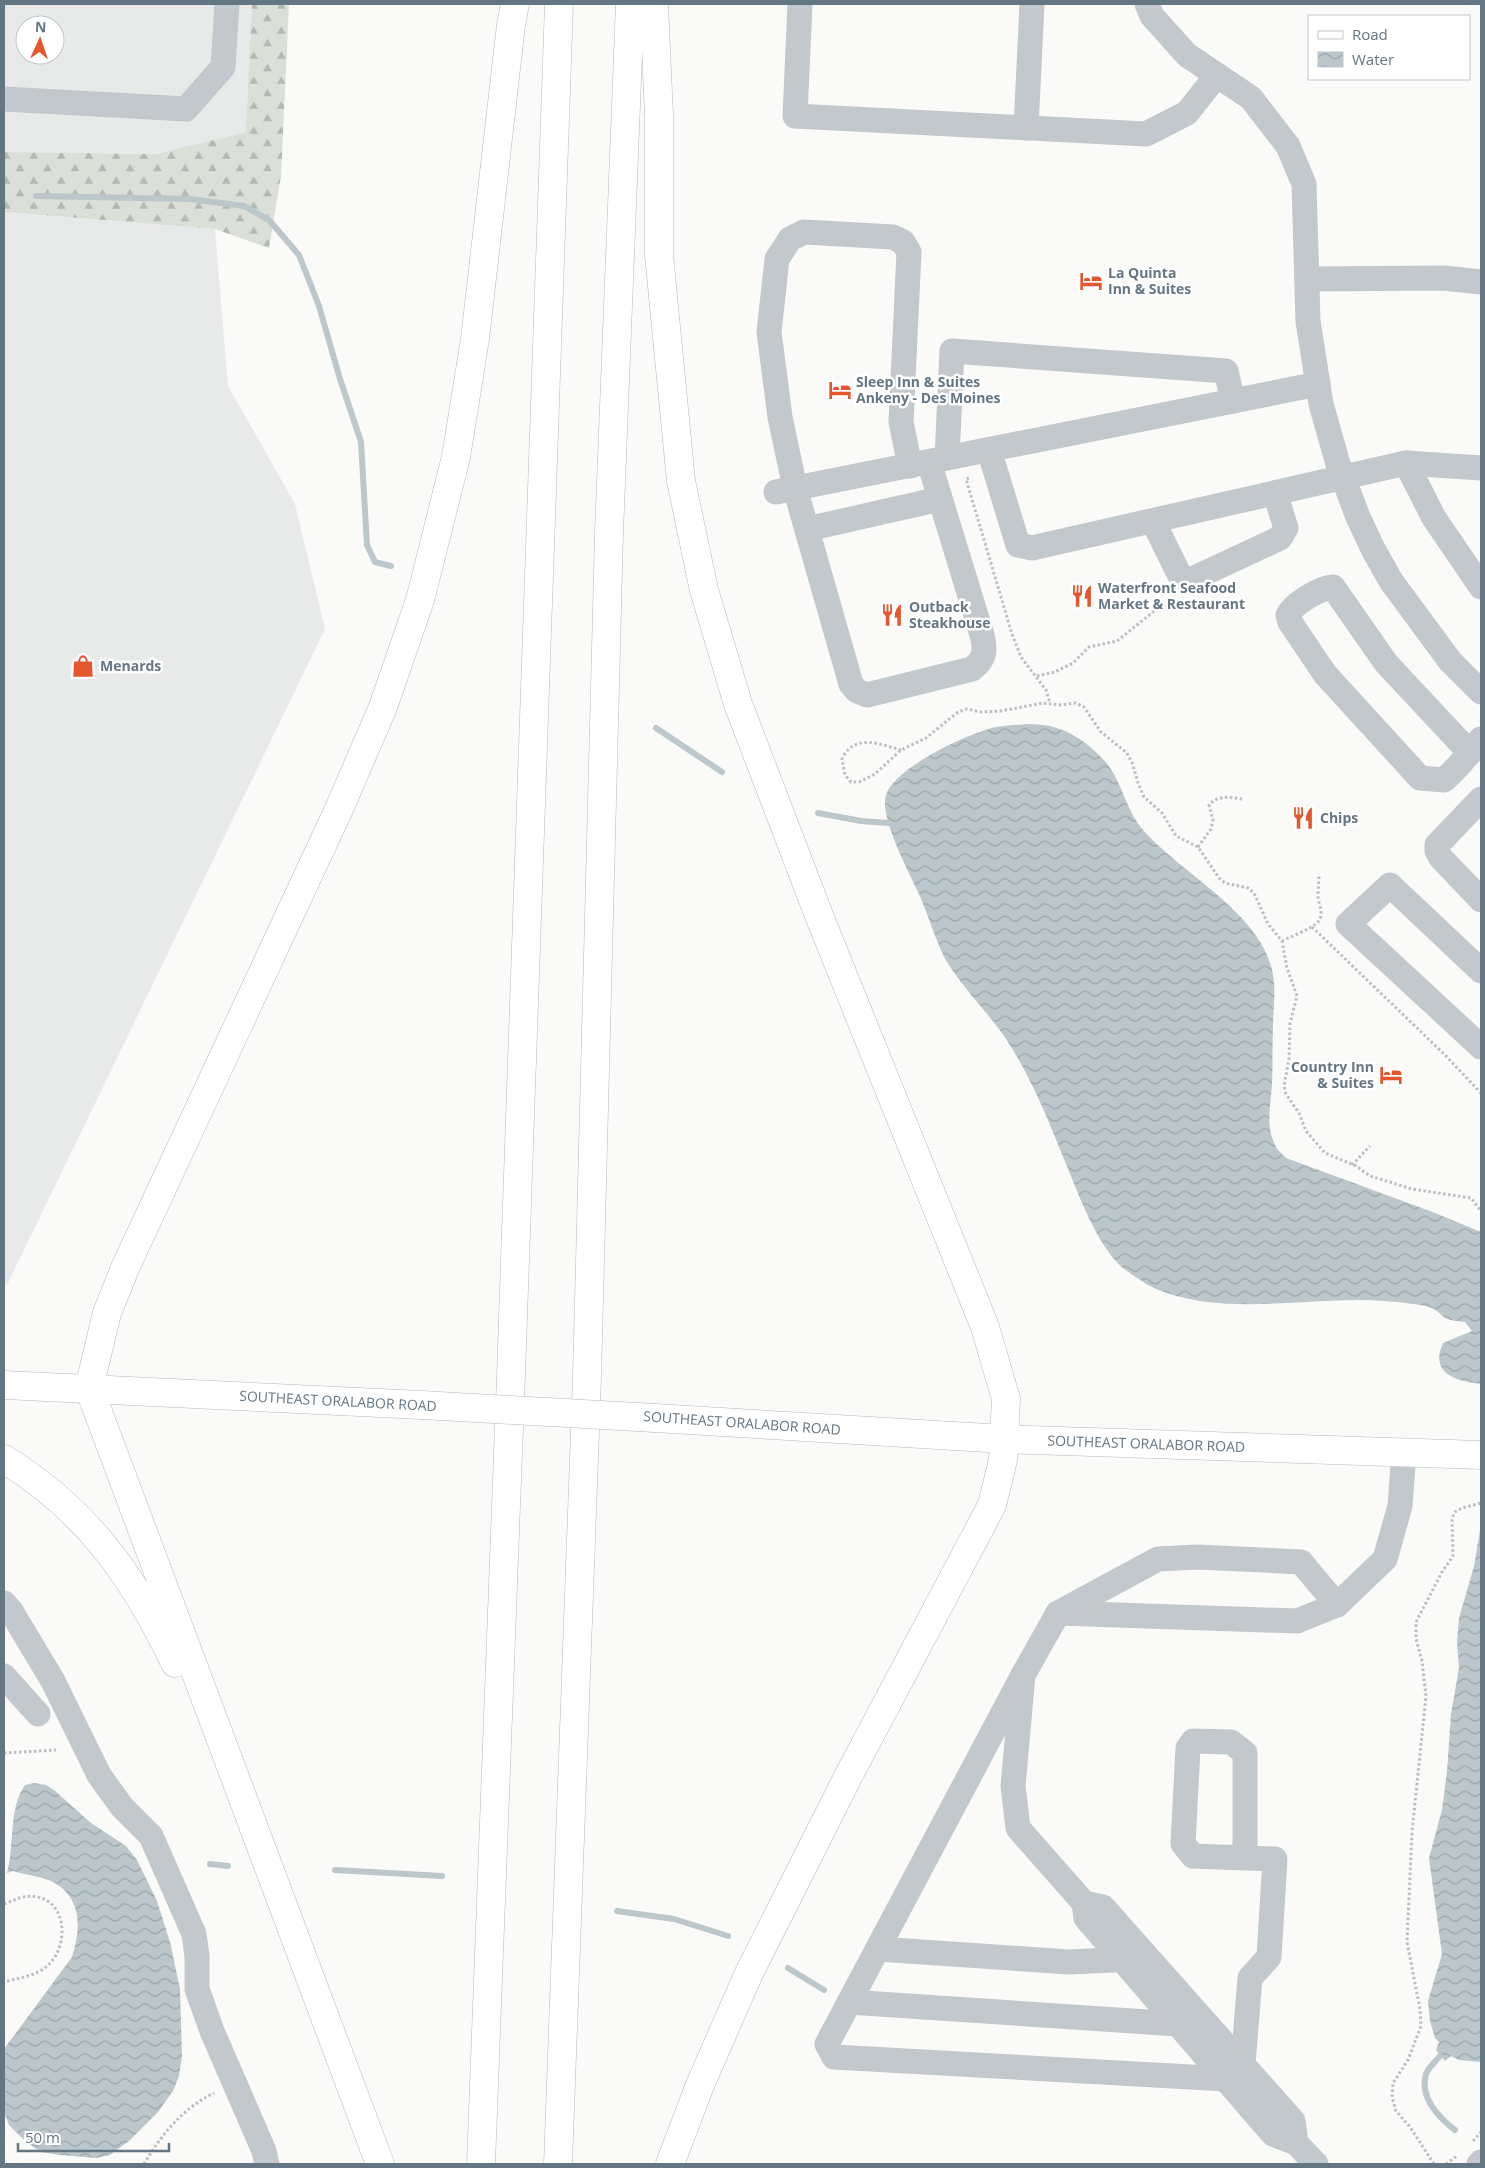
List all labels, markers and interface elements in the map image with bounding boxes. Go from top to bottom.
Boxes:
north arrow [15,15,65,65]
legend [1308,15,1470,80]
text: N [35,17,47,36]
text: Road [1352,24,1388,44]
text: Water [1352,49,1394,69]
place label: La Quinta Inn & Suites [1108,263,1191,298]
hotel icon: La Quinta Inn & Suites [1078,268,1104,294]
place label: Sleep Inn & Suites Ankeny - Des Moines [856,372,1001,407]
hotel icon: Sleep Inn & Suites Ankeny - Des Moines [827,377,853,403]
place label: Waterfront Seafood Market & Restaurant [1098,578,1245,613]
restaurant icon: Waterfront Seafood Market & Restaurant [1069,583,1095,609]
place label: Outback Steakhouse [909,597,991,632]
restaurant icon: Outback Steakhouse [879,602,905,628]
shop icon: Menards [70,653,96,679]
place label: Menards [100,656,161,675]
restaurant icon: Chips [1290,805,1316,831]
place label: Chips [1320,808,1358,827]
place label: Country Inn & Suites [1291,1057,1374,1092]
hotel icon: Country Inn & Suites [1378,1062,1404,1088]
street label: SOUTHEAST ORALABOR ROAD [239,1386,437,1415]
street label: SOUTHEAST ORALABOR ROAD [643,1406,841,1439]
street label: SOUTHEAST ORALABOR ROAD [1047,1430,1246,1456]
scale bar [18,2120,169,2152]
text: 50 m [25,2127,60,2147]

